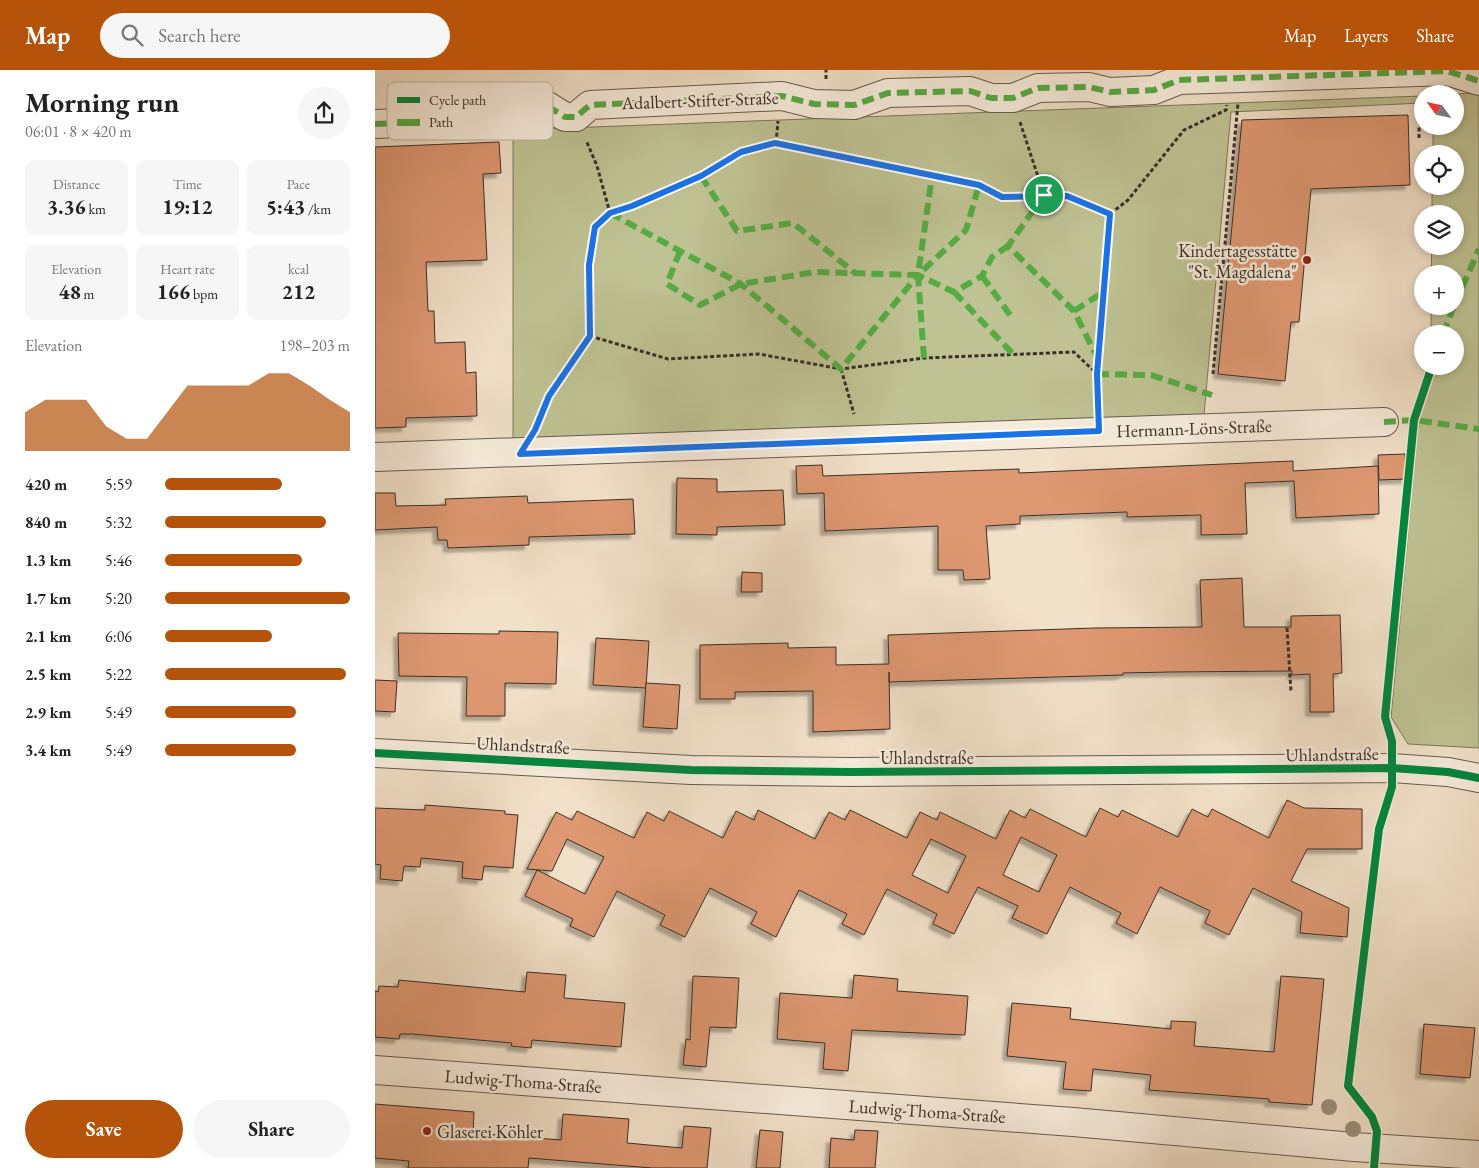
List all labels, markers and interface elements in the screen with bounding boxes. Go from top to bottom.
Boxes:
search box [100,13,450,58]
text: Map [25,20,70,51]
icon: search [118,21,146,49]
text: Search here [158,23,241,48]
text: Map [1284,24,1316,47]
text: Layers [1344,24,1388,47]
text: Share [1416,24,1454,47]
legend [387,82,553,140]
text: Morning run [25,84,179,120]
north arrow [1414,85,1464,135]
map controls [1414,85,1464,375]
street label: Adalbert-Stifter-Straße [620,86,779,114]
button: share [298,87,350,139]
text: Cycle path [429,91,486,109]
text: Path [429,113,453,131]
text: 06:01 · 8 × 420 m [25,121,132,142]
button: locate [1414,145,1464,195]
pin [1023,174,1065,216]
text: Distance [53,175,100,193]
text: Time [173,175,202,193]
text: Pace [287,175,310,193]
icon: arrive [1030,181,1058,209]
text: 3.36 [47,193,86,220]
text: 19:12 [162,193,213,220]
text: 5:43 [266,193,305,220]
text: km [86,200,106,218]
text: /km [305,200,331,218]
button: layers [1414,205,1464,255]
place label: Kindertagesstätte "St. Magdalena" [1178,239,1297,283]
marker: Kindertagesstätte "St. Magdalena" [1301,254,1313,266]
text: Elevation [51,260,102,278]
text: Heart rate [160,260,215,278]
text: kcal [288,260,309,278]
button: + [1414,265,1464,315]
text: 48 [59,278,81,305]
text: 166 [157,278,190,305]
text: 212 [282,278,315,305]
text: m [81,285,94,303]
text: bpm [190,285,218,303]
button: − [1414,325,1464,375]
text: Elevation [25,335,83,356]
text: 198–203 m [279,335,350,356]
street label: Hermann-Löns-Straße [1116,414,1272,442]
text: 420 m [25,474,67,495]
text: 5:59 [105,474,132,495]
text: 840 m [25,512,67,533]
text: 5:32 [105,512,132,533]
text: 1.3 km [25,550,71,571]
text: 5:46 [105,550,132,571]
text: 1.7 km [25,588,71,609]
text: 5:20 [105,588,132,609]
text: 2.1 km [25,626,71,647]
text: 6:06 [105,626,132,647]
text: 2.5 km [25,664,71,685]
text: 5:22 [105,664,132,685]
text: 2.9 km [25,702,71,723]
text: 5:49 [105,702,132,723]
street label: Uhlandstraße [476,731,570,759]
text: 3.4 km [25,740,71,761]
text: 5:49 [105,740,132,761]
street label: Uhlandstraße [1285,742,1379,766]
street label: Uhlandstraße [880,746,974,769]
street label: Ludwig-Thoma-Straße [444,1064,602,1098]
street label: Ludwig-Thoma-Straße [848,1094,1006,1128]
button: Save [25,1100,183,1158]
button: Share [193,1100,350,1158]
place label: Glaserei Köhler [437,1120,543,1143]
marker: Glaserei Köhler [421,1125,433,1137]

